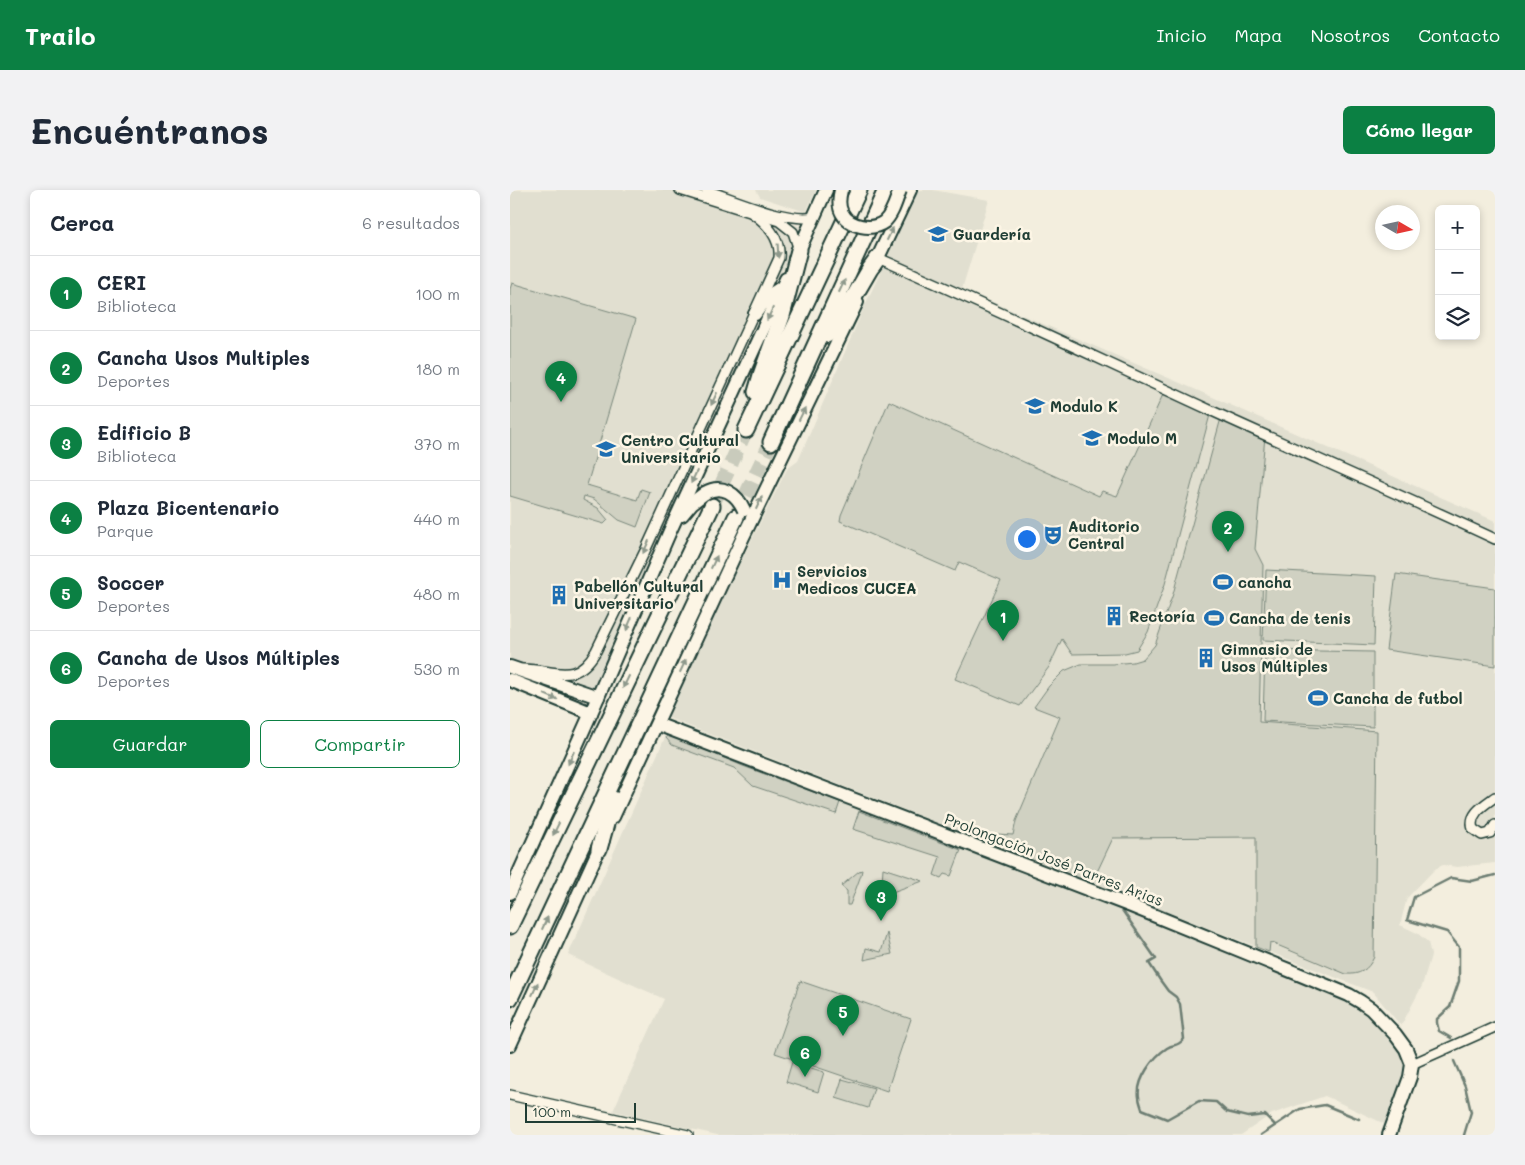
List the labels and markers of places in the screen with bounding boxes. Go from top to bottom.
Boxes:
school or university icon: Guardería [927,223,949,245]
place label: Guardería [953,224,1031,244]
pin: 4 [545,361,577,402]
school or university icon: Modulo K [1024,395,1046,417]
place label: Modulo K [1050,396,1118,416]
school or university icon: Modulo M [1081,427,1103,449]
place label: Modulo M [1107,428,1177,448]
place label: Centro Cultural Universitario [621,430,739,467]
school or university icon: Centro Cultural Universitario [595,438,617,460]
pin: 2 [1212,511,1244,552]
place label: Auditorio Central [1068,516,1139,553]
theatre icon: Auditorio Central [1042,524,1064,546]
place label: Servicios Medicos CUCEA [797,561,917,598]
hospital icon: Servicios Medicos CUCEA [771,569,793,591]
sports icon: cancha [1212,571,1234,593]
place label: cancha [1238,572,1292,592]
place label: Pabellón Cultural Universitario [574,576,703,613]
building icon: Pabellón Cultural Universitario [548,584,570,606]
pin: 1 [987,600,1019,641]
building icon: Rectoría [1103,605,1125,627]
place label: Rectoría [1129,606,1195,626]
sports icon: Cancha de tenis [1203,607,1225,629]
place label: Cancha de tenis [1229,608,1351,628]
place label: Gimnasio de Usos Múltiples [1221,639,1328,676]
building icon: Gimnasio de Usos Múltiples [1195,647,1217,669]
sports icon: Cancha de futbol [1307,687,1329,709]
place label: Cancha de futbol [1333,688,1462,708]
pin: 3 [865,880,897,921]
pin: 5 [827,995,859,1036]
pin: 6 [789,1036,821,1077]

